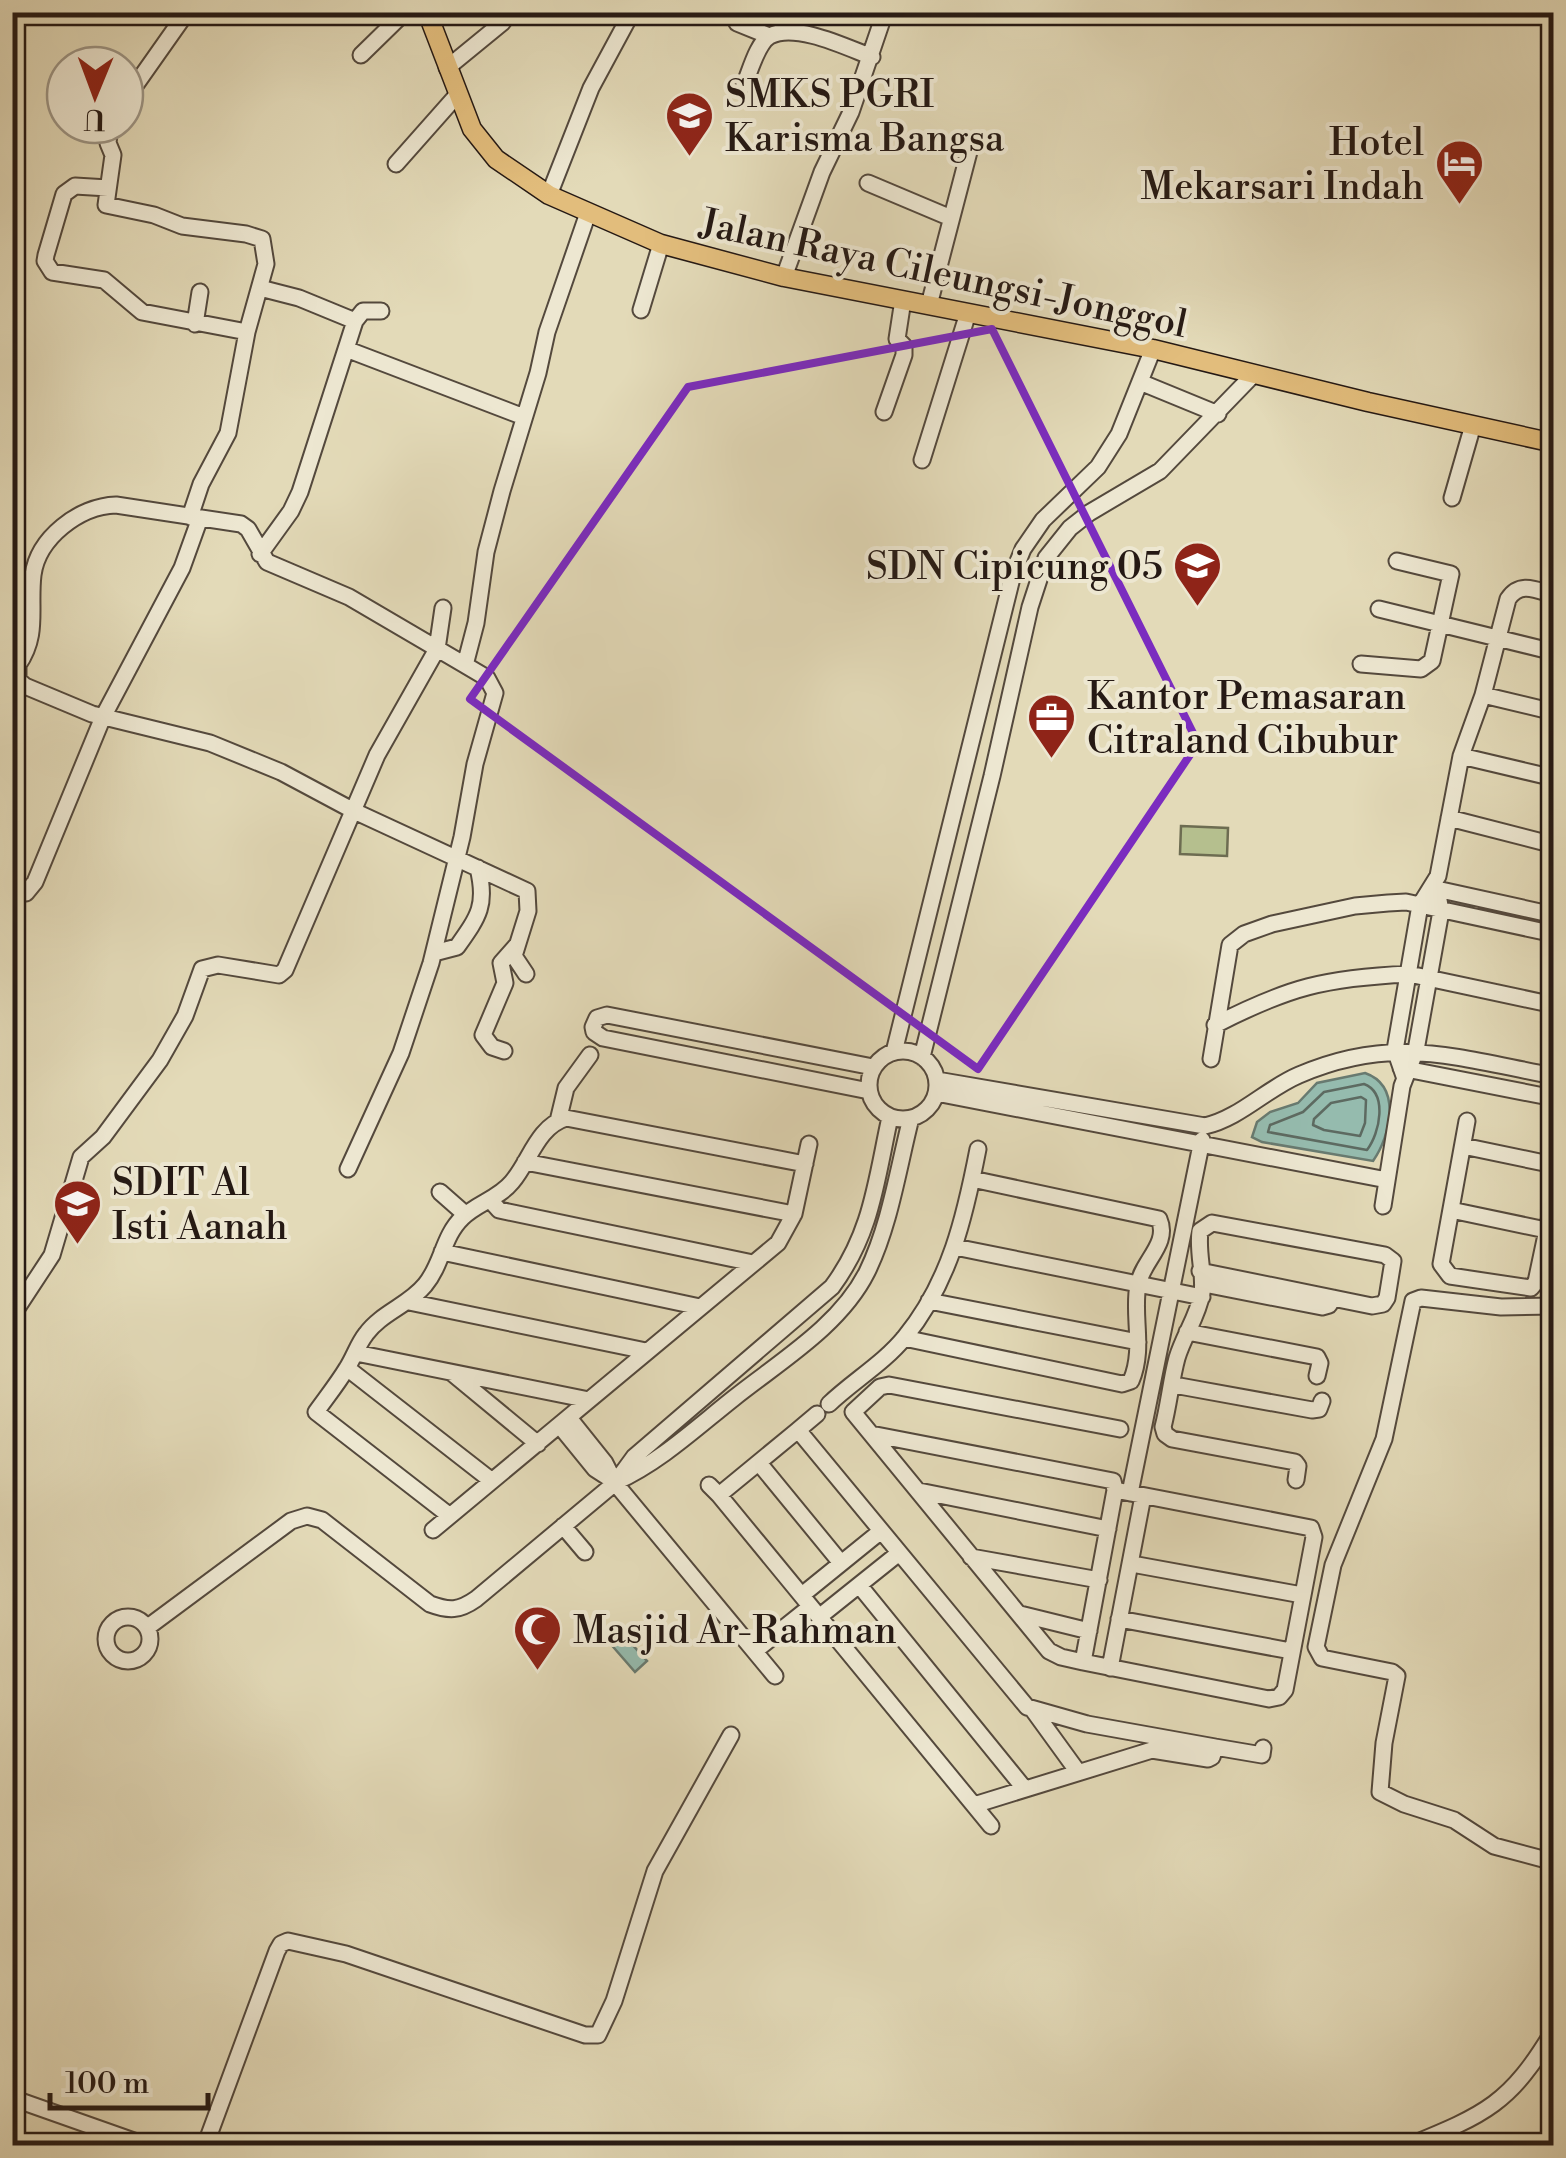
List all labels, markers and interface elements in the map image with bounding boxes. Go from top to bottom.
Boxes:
north arrow [45,45,145,145]
place label: SMKS PGRI Karisma Bangsa [725,72,1005,163]
school or university icon: SMKS PGRI Karisma Bangsa [664,90,716,158]
text: U [83,101,106,136]
place label: Hotel Mekarsari Indah [1141,120,1424,211]
hotel icon: Hotel Mekarsari Indah [1433,138,1485,206]
street label: Jalan Raya Cileungsi-Jonggol [694,199,1191,349]
school or university icon: SDN Cipicung 05 [1172,540,1224,608]
place label: SDN Cipicung 05 [866,544,1163,591]
place label: Kantor Pemasaran Citraland Cibubur [1087,674,1406,765]
office icon: Kantor Pemasaran Citraland Cibubur [1026,692,1078,760]
place label: SDIT Al Isti Aanah [112,1160,288,1251]
school or university icon: SDIT Al Isti Aanah [51,1178,103,1246]
mosque icon: Masjid Ar-Rahman [512,1604,564,1672]
place label: Masjid Ar-Rahman [573,1608,897,1655]
scale bar [50,2048,208,2110]
text: 100 m [65,2065,149,2103]

